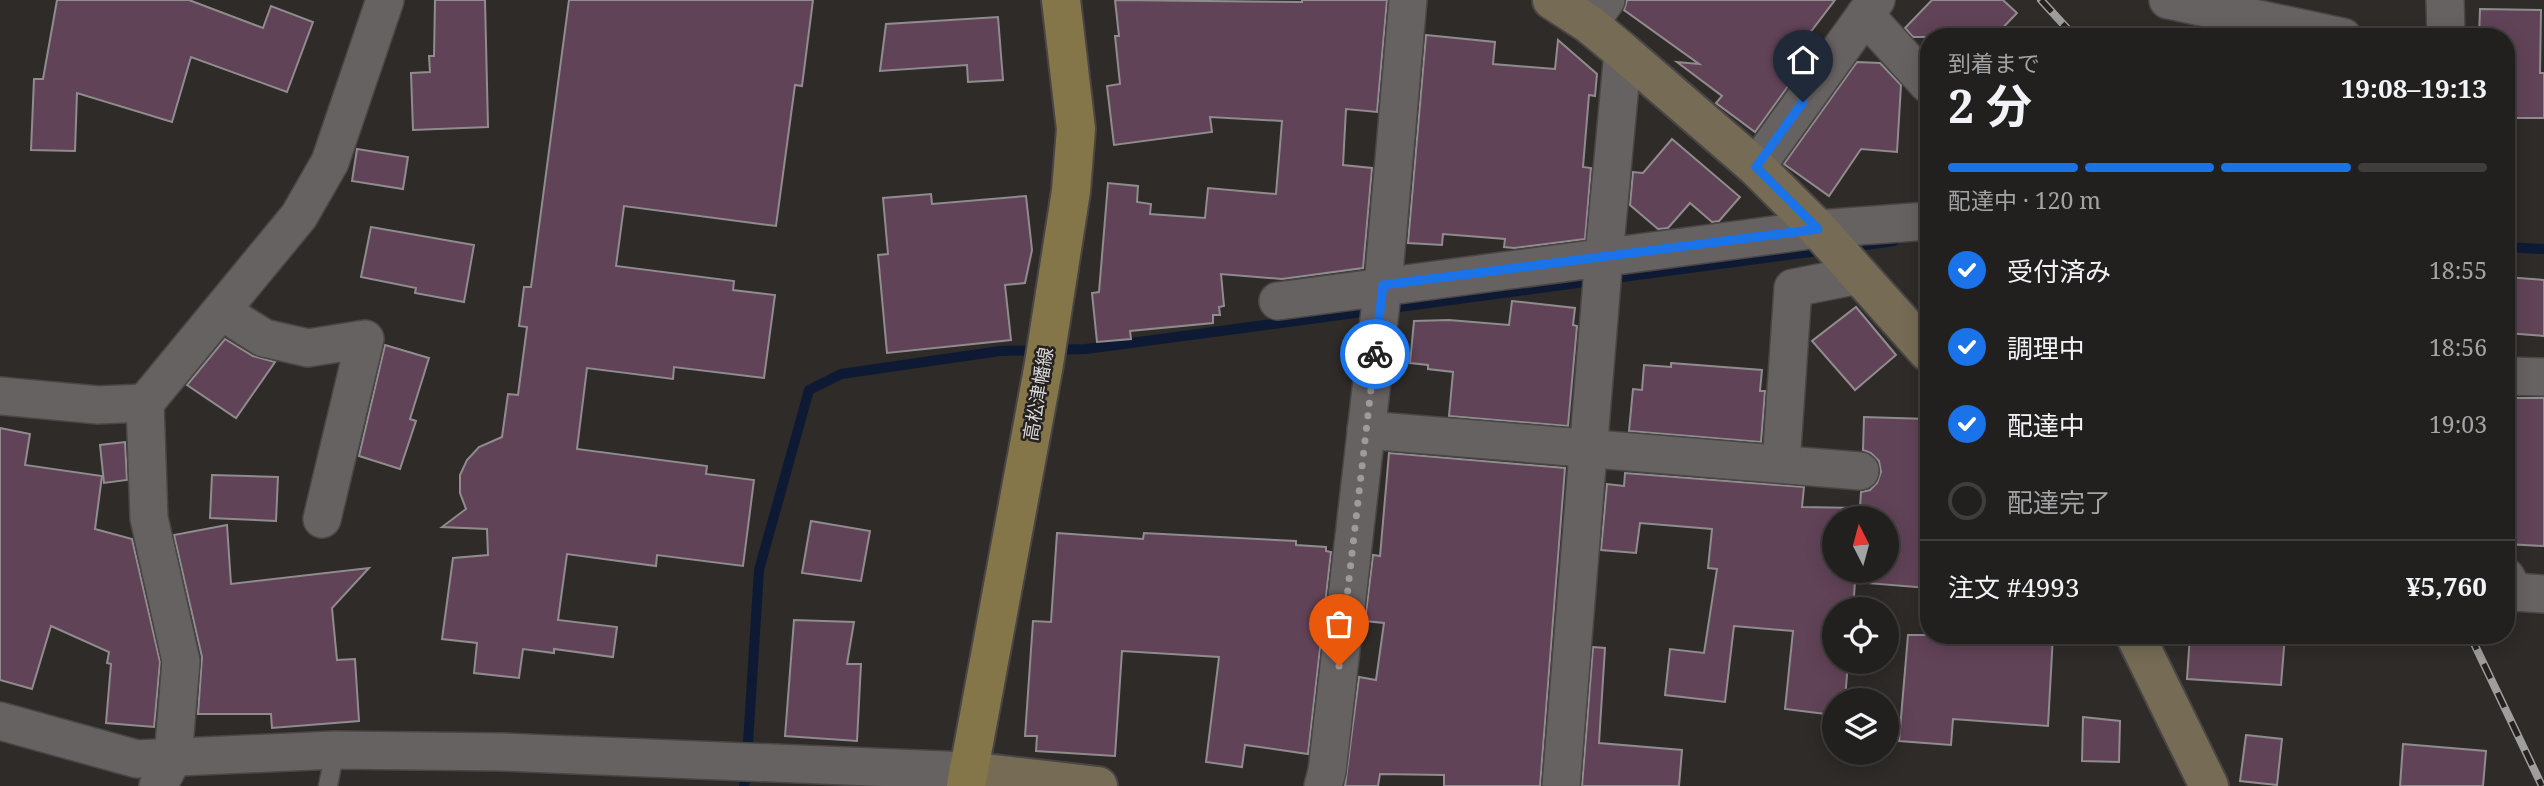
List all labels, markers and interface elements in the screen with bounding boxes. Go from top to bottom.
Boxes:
pin [1773,30,1833,102]
icon: home [1784,41,1822,79]
text: 到着まで [1948,47,2040,79]
text: 19:08–19:13 [2341,70,2487,106]
text: 2 分 [1948,74,2032,136]
text: 配達中 · 120 m [1948,184,2101,216]
icon: check [1948,251,1986,289]
text: 受付済み [2007,253,2111,289]
text: 18:55 [2429,254,2487,286]
courier [1340,319,1410,389]
icon: check [1948,328,1986,366]
text: 調理中 [2007,330,2085,366]
text: 18:56 [2429,331,2487,363]
icon: bike [1356,335,1394,373]
street label: 高松津幡線 [1017,345,1059,443]
icon: check [1948,405,1986,443]
text: 配達中 [2007,407,2085,443]
text: 19:03 [2429,408,2487,440]
text: 配達完了 [2007,484,2111,520]
north arrow [1822,506,1899,583]
map controls [1822,506,1899,765]
text: ¥5,760 [2406,568,2487,604]
text: 注文 #4993 [1948,569,2079,605]
pin [1309,594,1369,666]
button: locate [1822,597,1899,674]
icon: bag [1320,605,1358,643]
button: layers [1822,688,1899,765]

